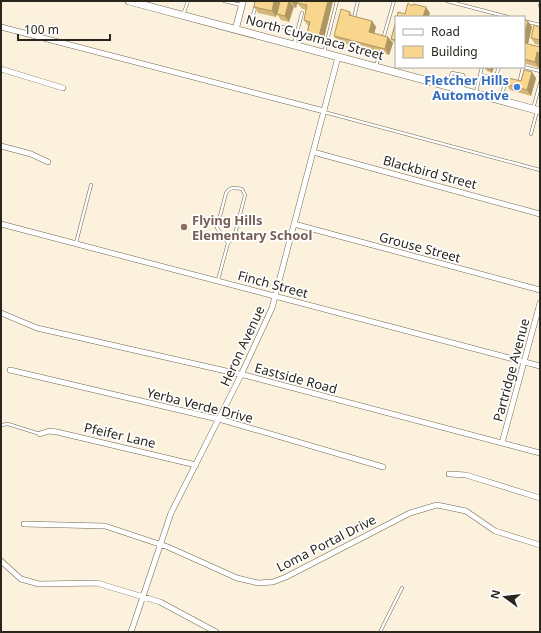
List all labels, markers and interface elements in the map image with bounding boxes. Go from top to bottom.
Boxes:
street label: North Cuyamaca Street [244,10,386,64]
scale bar [18,16,110,42]
legend [395,16,525,68]
text: 100 m [24,21,59,38]
text: Road [431,23,460,40]
text: Building [431,43,478,60]
place label: Fletcher Hills Automotive [424,71,509,104]
marker: Fletcher Hills Automotive [512,82,522,92]
street label: Blackbird Street [381,151,479,193]
place label: Flying Hills Elementary School [192,211,312,244]
marker: Flying Hills Elementary School [179,222,189,232]
street label: Grouse Street [377,227,463,267]
street label: Finch Street [236,266,310,302]
street label: Heron Avenue [215,303,269,389]
street label: Partridge Avenue [489,316,533,424]
street label: Eastside Road [253,358,339,398]
street label: Yerba Verde Drive [145,383,255,427]
street label: Pfeifer Lane [82,418,158,452]
street label: Loma Portal Drive [273,510,379,576]
north arrow [485,577,525,617]
text: N [486,588,503,601]

